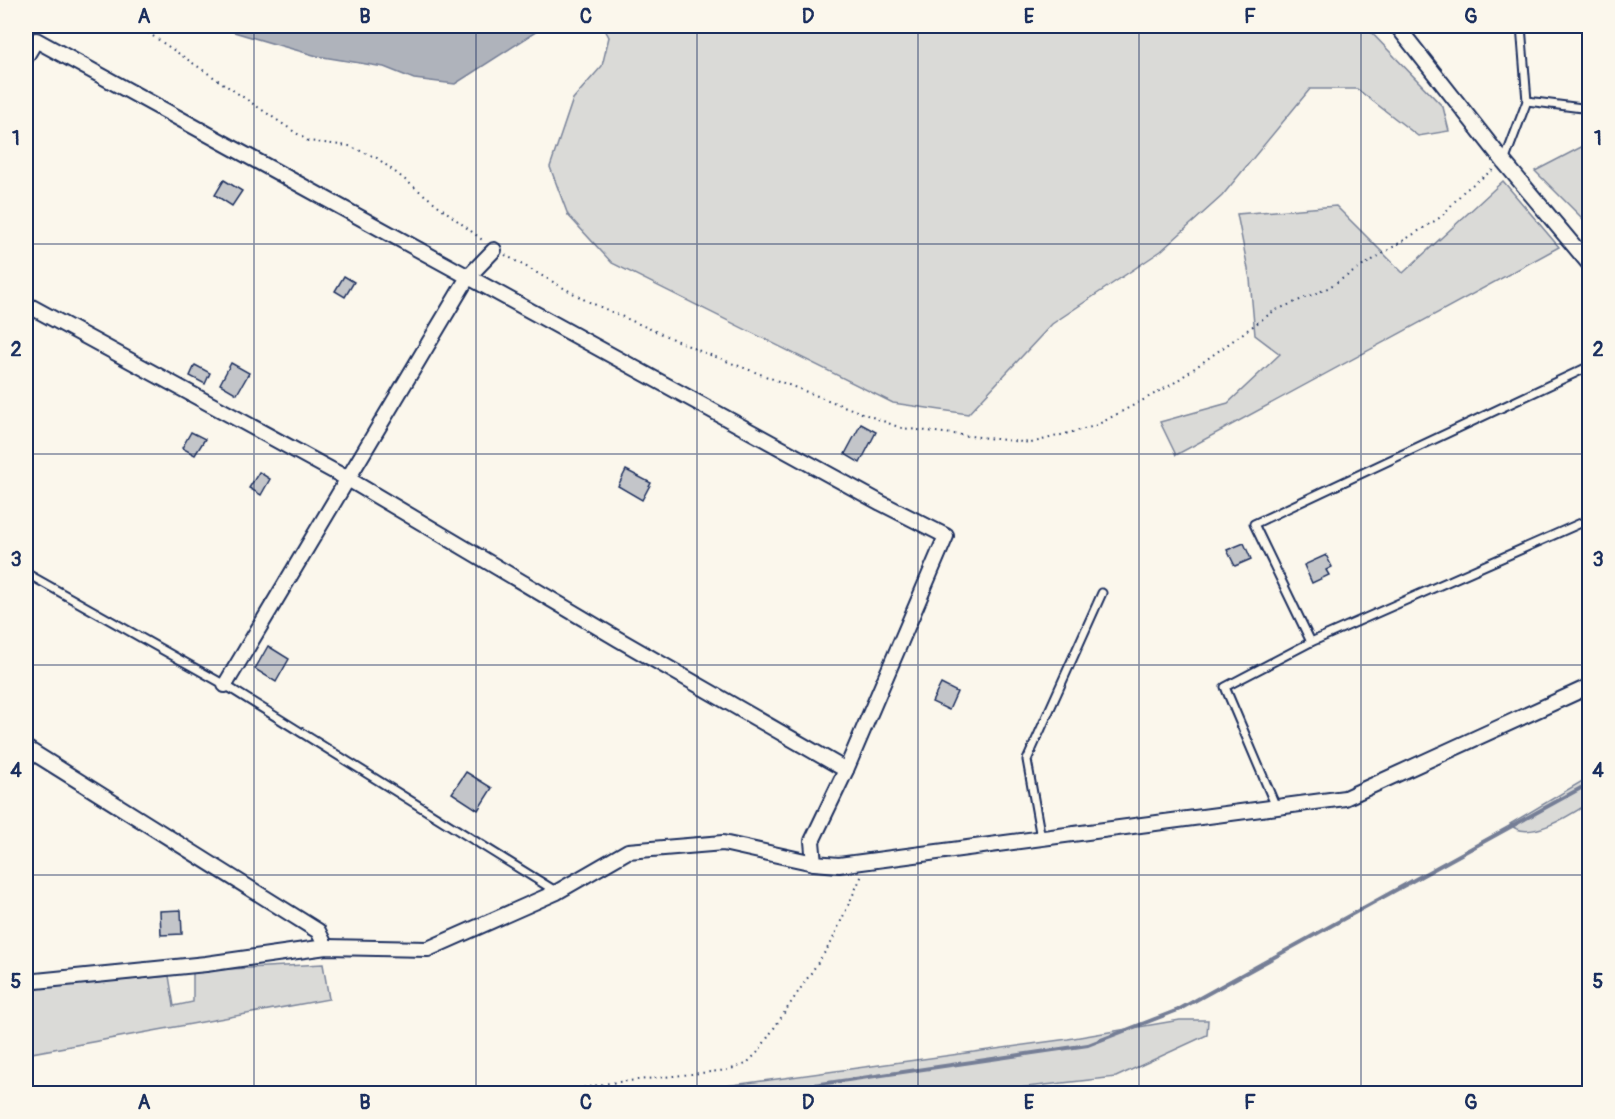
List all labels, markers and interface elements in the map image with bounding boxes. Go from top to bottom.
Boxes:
text: A [138,4,151,29]
text: B [359,4,371,29]
text: C [580,4,592,29]
text: D [802,4,815,29]
text: E [1024,4,1035,29]
text: F [1244,4,1256,29]
text: G [1464,4,1478,29]
text: 1 [12,126,20,151]
text: 1 [1594,126,1602,151]
text: 2 [10,337,22,362]
text: 2 [1592,337,1604,362]
text: 3 [10,547,22,572]
text: 3 [1592,547,1604,572]
text: 4 [10,758,22,783]
text: 4 [1592,758,1604,783]
text: 5 [11,969,22,994]
text: 5 [1593,969,1604,994]
text: A [138,1090,151,1115]
text: B [359,1090,371,1115]
text: C [580,1090,592,1115]
text: D [802,1090,815,1115]
text: E [1024,1090,1035,1115]
text: F [1244,1090,1256,1115]
text: G [1464,1090,1478,1115]

